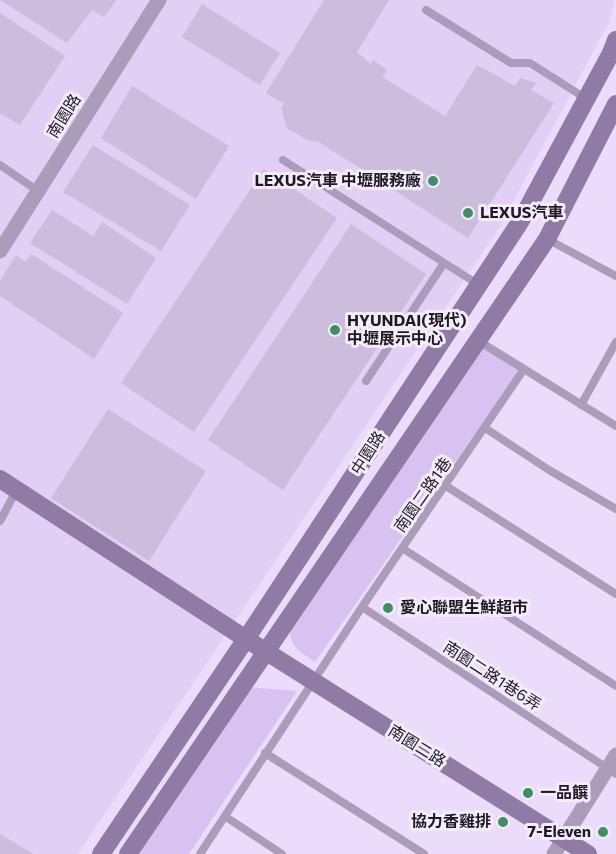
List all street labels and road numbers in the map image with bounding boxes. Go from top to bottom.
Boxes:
street label: 南園路 [43,91,85,141]
street label: 中園路 [347,428,389,478]
street label: 南園二路1巷 [390,454,456,536]
street label: 南園二路1巷6弄 [440,637,544,715]
street label: 南園二路 [385,721,449,771]

